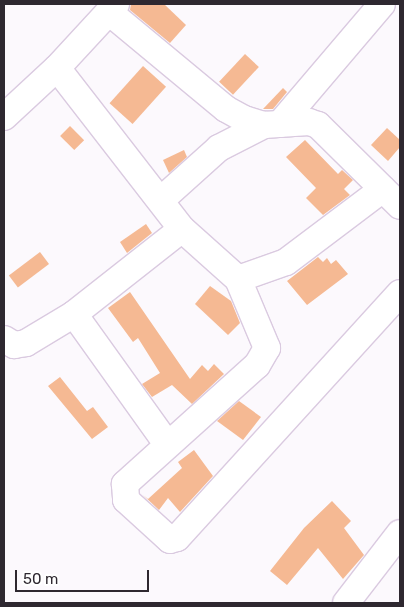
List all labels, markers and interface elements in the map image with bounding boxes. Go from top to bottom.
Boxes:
scale bar [18,560,151,592]
text: 50 m [23,570,58,588]

